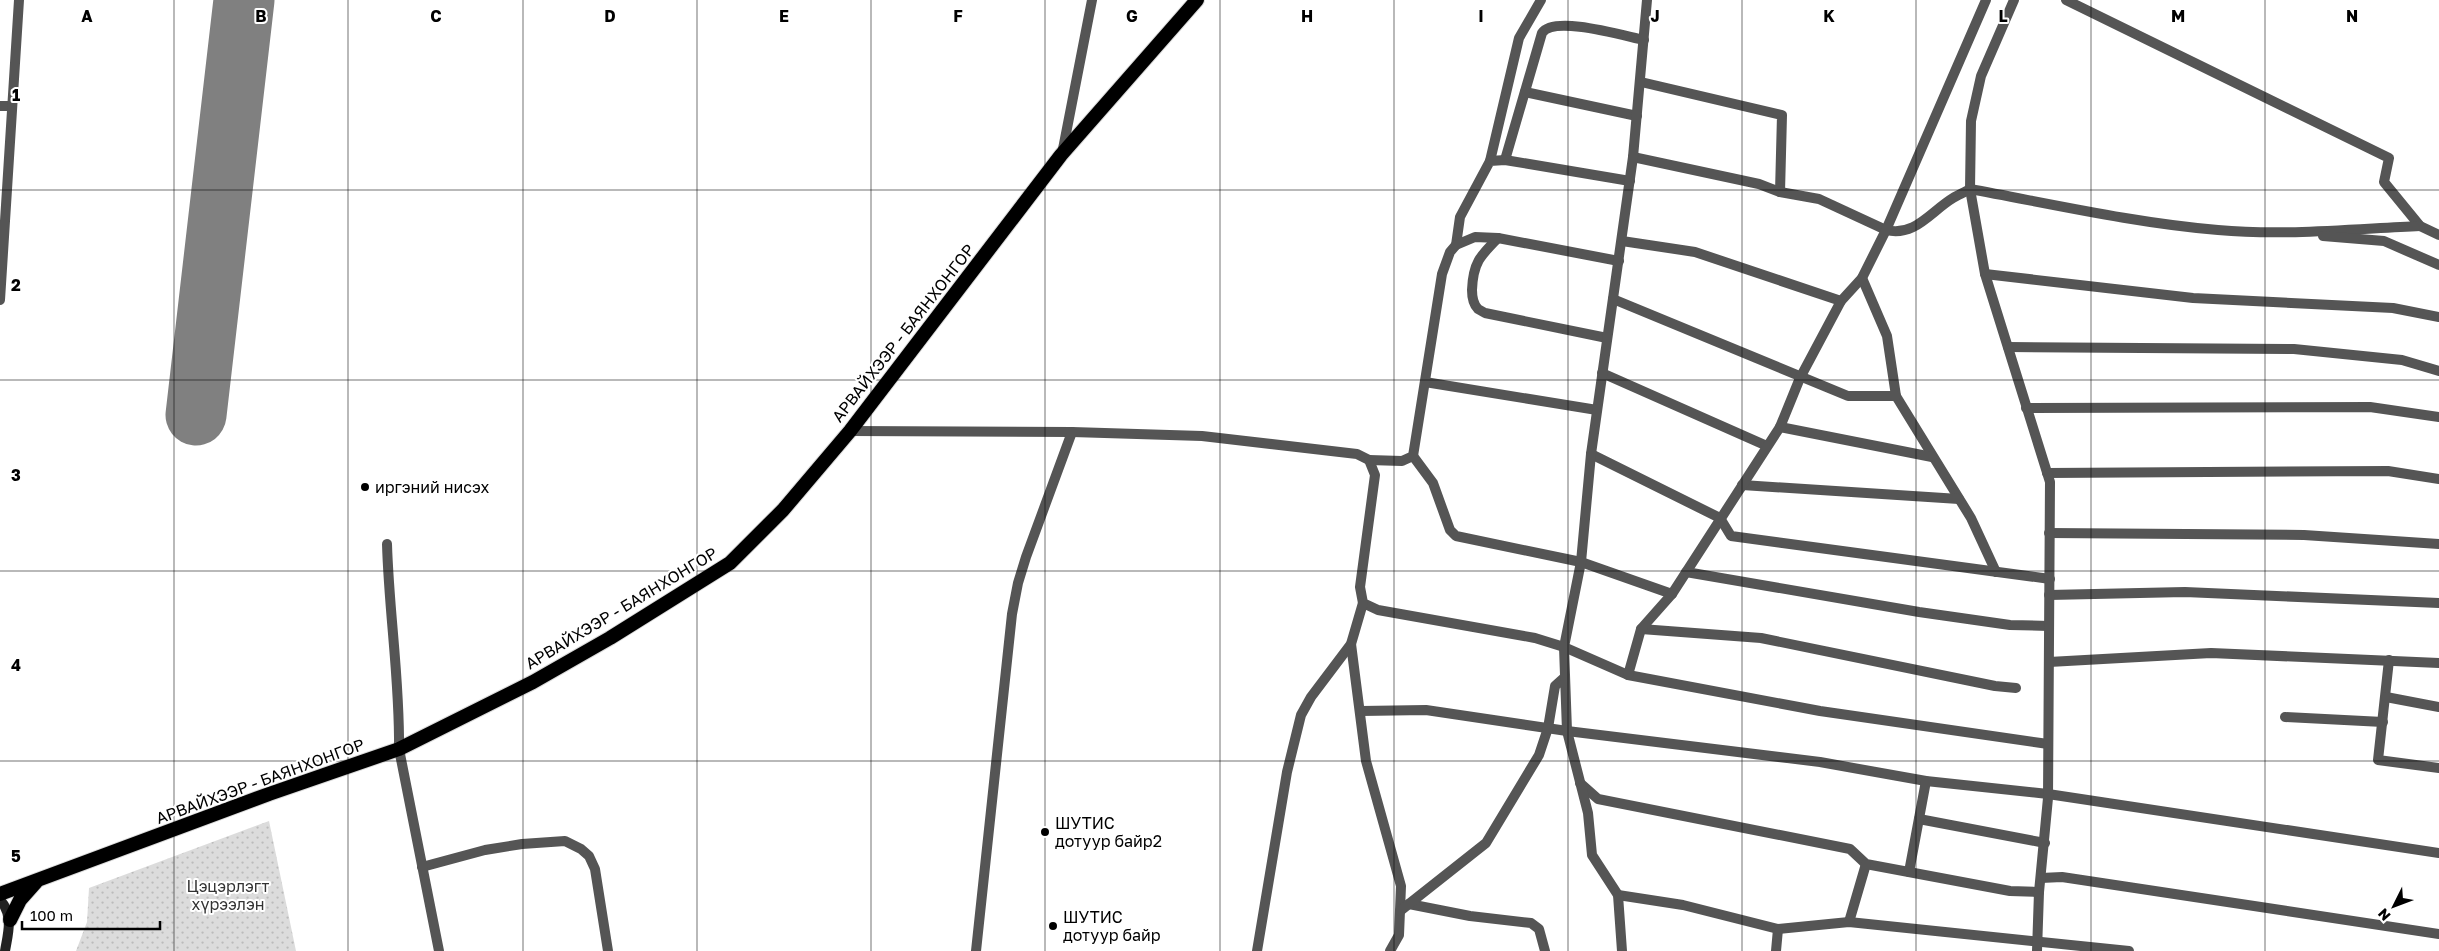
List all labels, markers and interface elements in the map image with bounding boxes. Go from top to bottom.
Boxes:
text: A [81,6,93,26]
text: B [255,6,267,26]
text: C [430,6,442,26]
text: D [604,6,616,26]
text: E [779,6,789,26]
text: F [953,6,963,26]
text: G [1126,6,1138,26]
text: H [1301,6,1313,26]
text: I [1478,6,1484,26]
text: J [1650,6,1660,26]
text: K [1823,6,1835,26]
text: L [1998,6,2008,26]
text: M [2171,6,2185,26]
text: N [2346,6,2358,26]
text: 1 [12,85,20,105]
street label: АРВАЙХЭЭР - БАЯНХОНГОР [827,240,979,426]
text: 2 [11,275,21,295]
text: 3 [11,465,21,485]
place label: иргэний нисэх [375,477,489,497]
marker: иргэний нисэх [359,481,371,493]
street label: АРВАЙХЭЭР - БАЯНХОНГОР [521,543,721,673]
text: 4 [11,655,21,675]
street label: АРВАЙХЭЭР - БАЯНХОНГОР [153,734,367,828]
place label: ШУТИС дотуур байр2 [1055,813,1162,851]
marker: ШУТИС дотуур байр2 [1039,826,1051,838]
text: 5 [11,846,21,866]
park label: Цэцэрлэгт хүрээлэн [187,876,270,914]
north arrow [2369,881,2419,931]
scale bar [22,898,160,930]
text: N [2374,905,2394,925]
text: 100 m [30,906,73,924]
place label: ШУТИС дотуур байр [1063,907,1161,945]
marker: ШУТИС дотуур байр [1047,920,1059,932]

